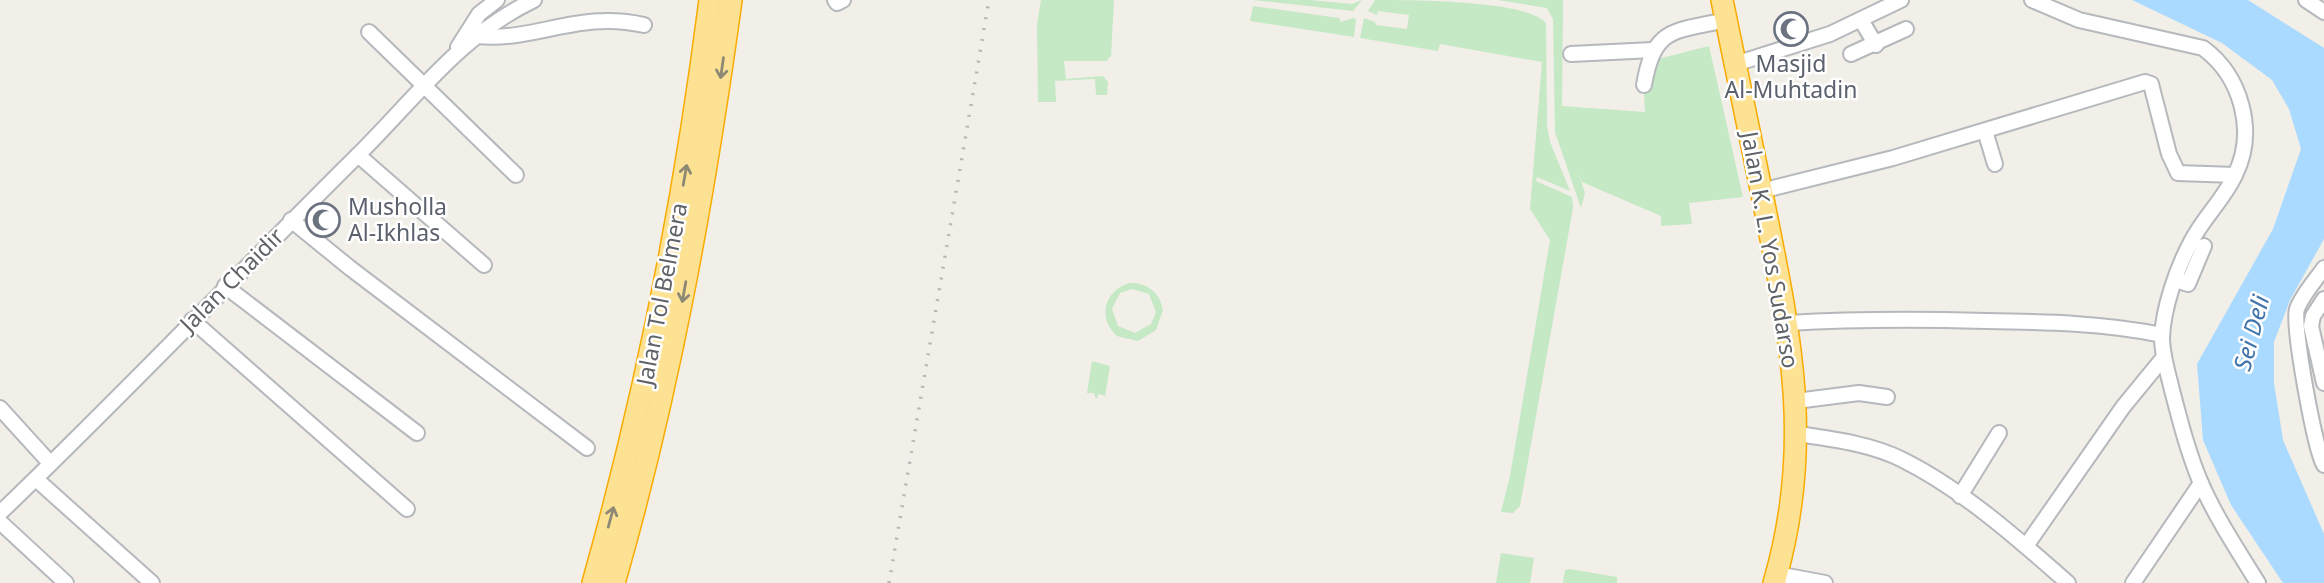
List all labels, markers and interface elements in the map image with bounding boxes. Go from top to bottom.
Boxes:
mosque icon: Masjid Al-Muhtadin [1772,10,1810,48]
place label: Masjid Al-Muhtadin [1725,47,1857,105]
one-way arrow [715,56,728,79]
street label: Jalan K. L. Yos Sudarso [1734,127,1808,371]
one-way arrow [679,164,692,187]
place label: Musholla Al-Ikhlas [348,190,447,248]
street label: Jalan Tol Belmera [627,200,694,390]
mosque icon: Musholla Al-Ikhlas [304,201,342,239]
street label: Jalan Chaidir [171,220,291,340]
one-way arrow [677,280,690,303]
water label: Sei Deli [2225,290,2277,374]
one-way arrow [605,506,618,529]

